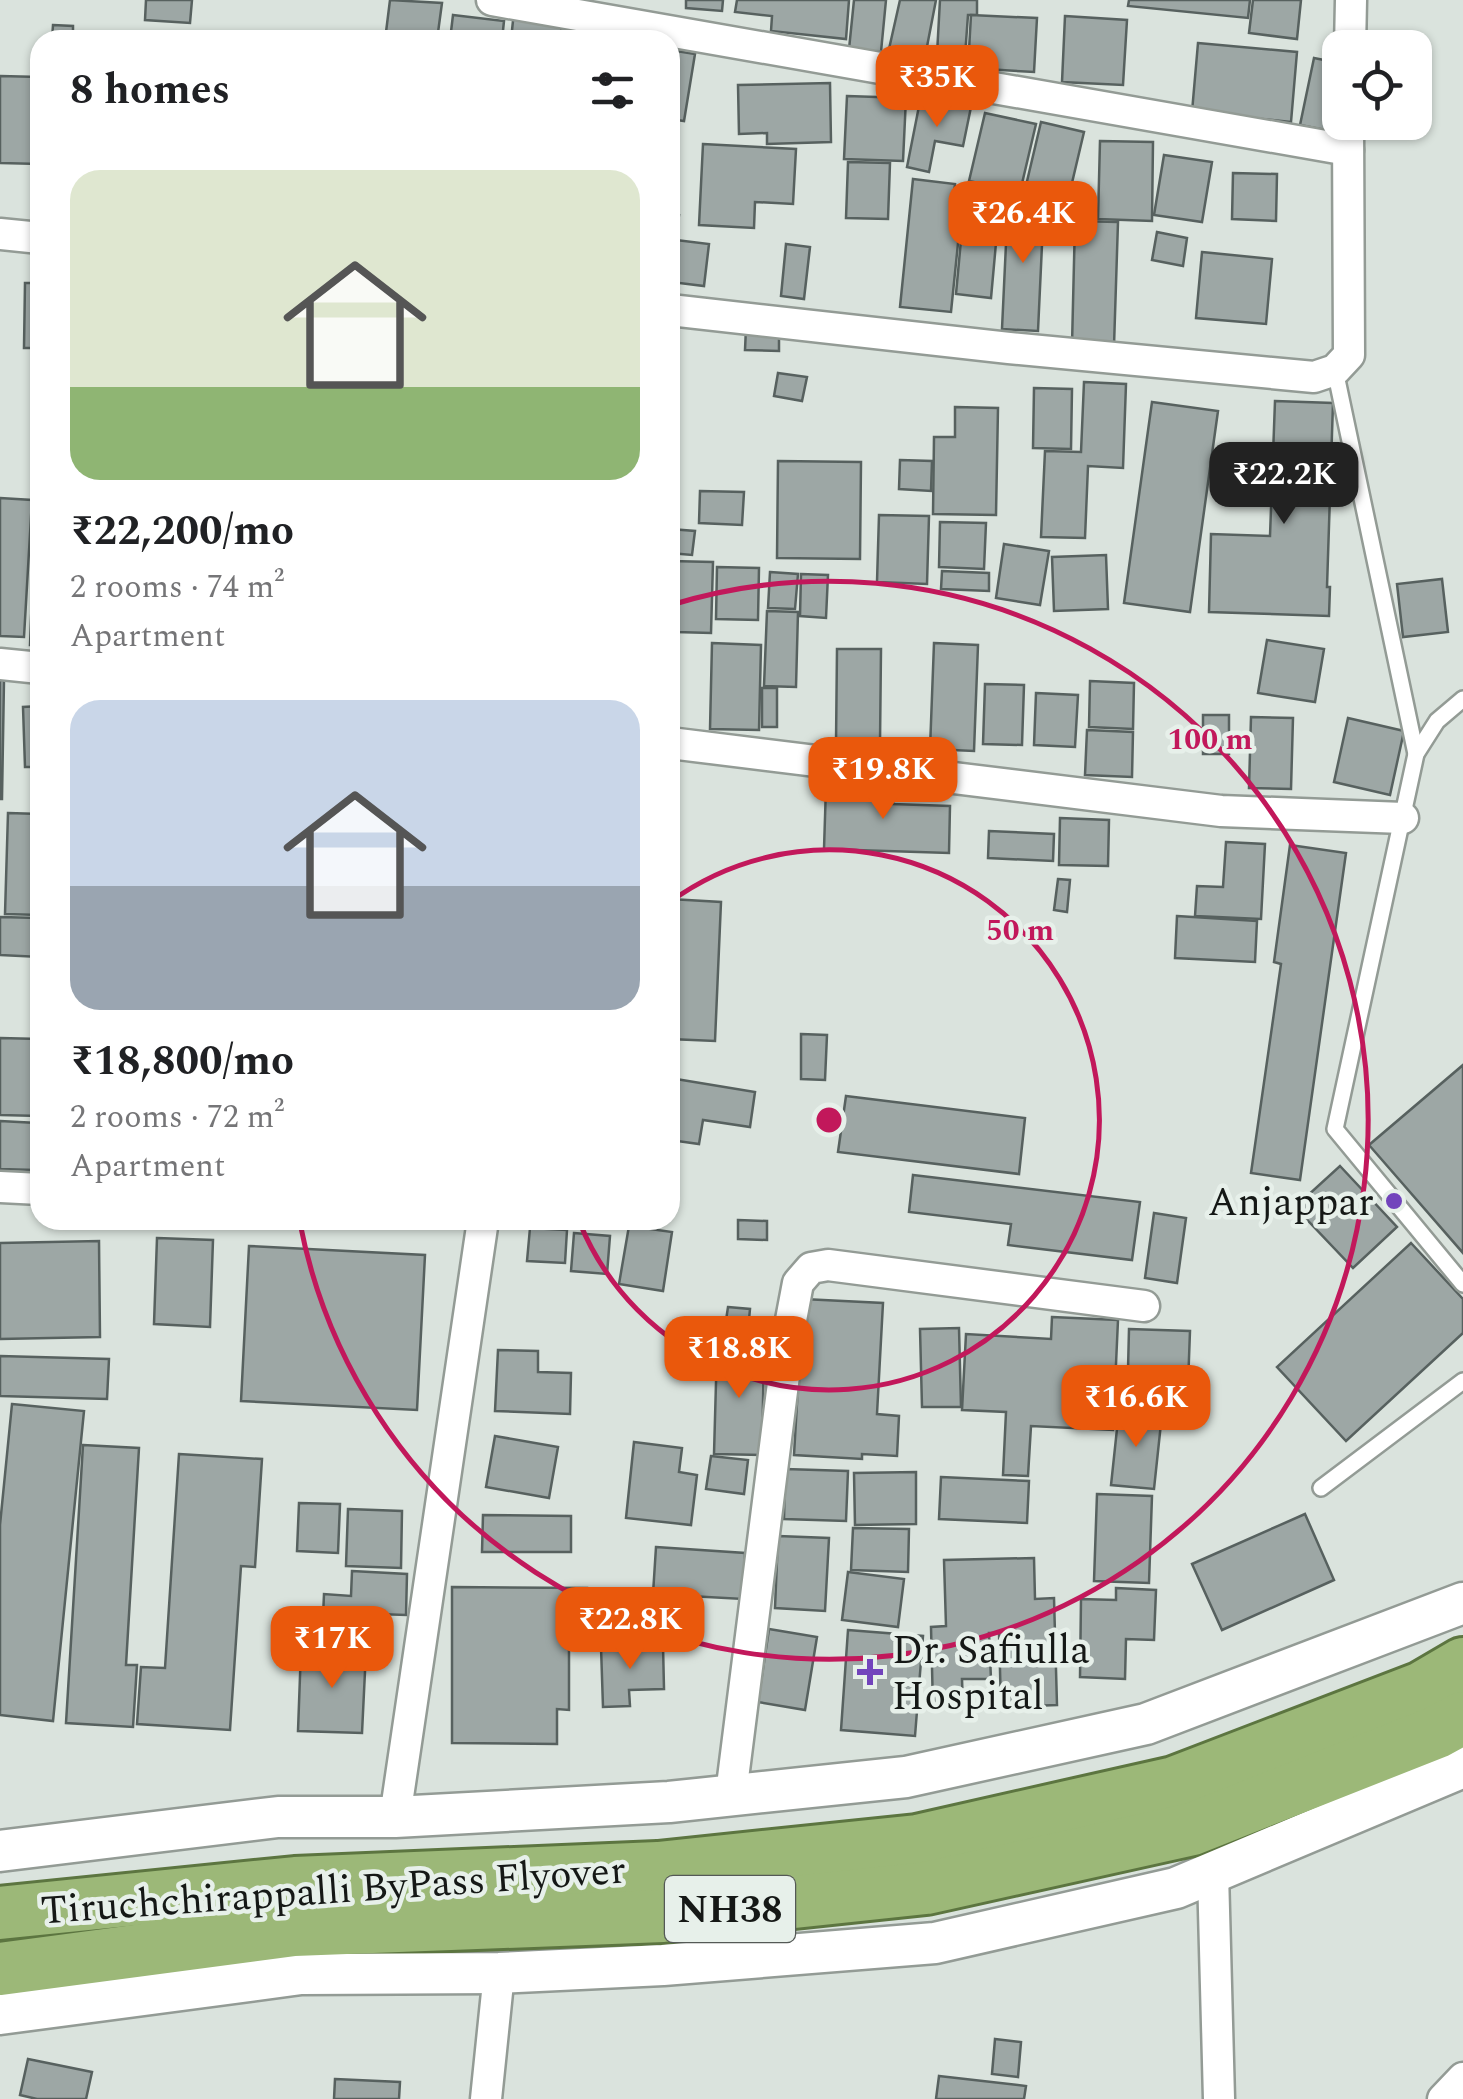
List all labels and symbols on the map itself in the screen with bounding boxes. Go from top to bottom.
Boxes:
pin: ₹35K [878,45,996,130]
pin: ₹26.4K [942,181,1104,266]
pin: ₹22.2K [1203,442,1365,527]
text: 100 m [1167,717,1253,763]
pin: ₹19.8K [802,737,964,822]
text: 50 m [986,908,1054,954]
centre of rings [811,1102,847,1138]
place label: Anjappar [1208,1173,1374,1234]
marker: Anjappar [1383,1190,1405,1212]
pin: ₹18.8K [658,1316,820,1401]
pin: ₹16.6K [1055,1365,1217,1450]
pin: ₹22.8K [549,1587,711,1672]
pin: ₹17K [273,1606,391,1691]
place label: Dr. Safiulla Hospital [892,1621,1090,1728]
marker: Dr. Safiulla Hospital [857,1659,883,1685]
street label: Tiruchchirappalli ByPass Flyover [38,1841,628,1942]
road number: NH38 [665,1876,795,1942]

